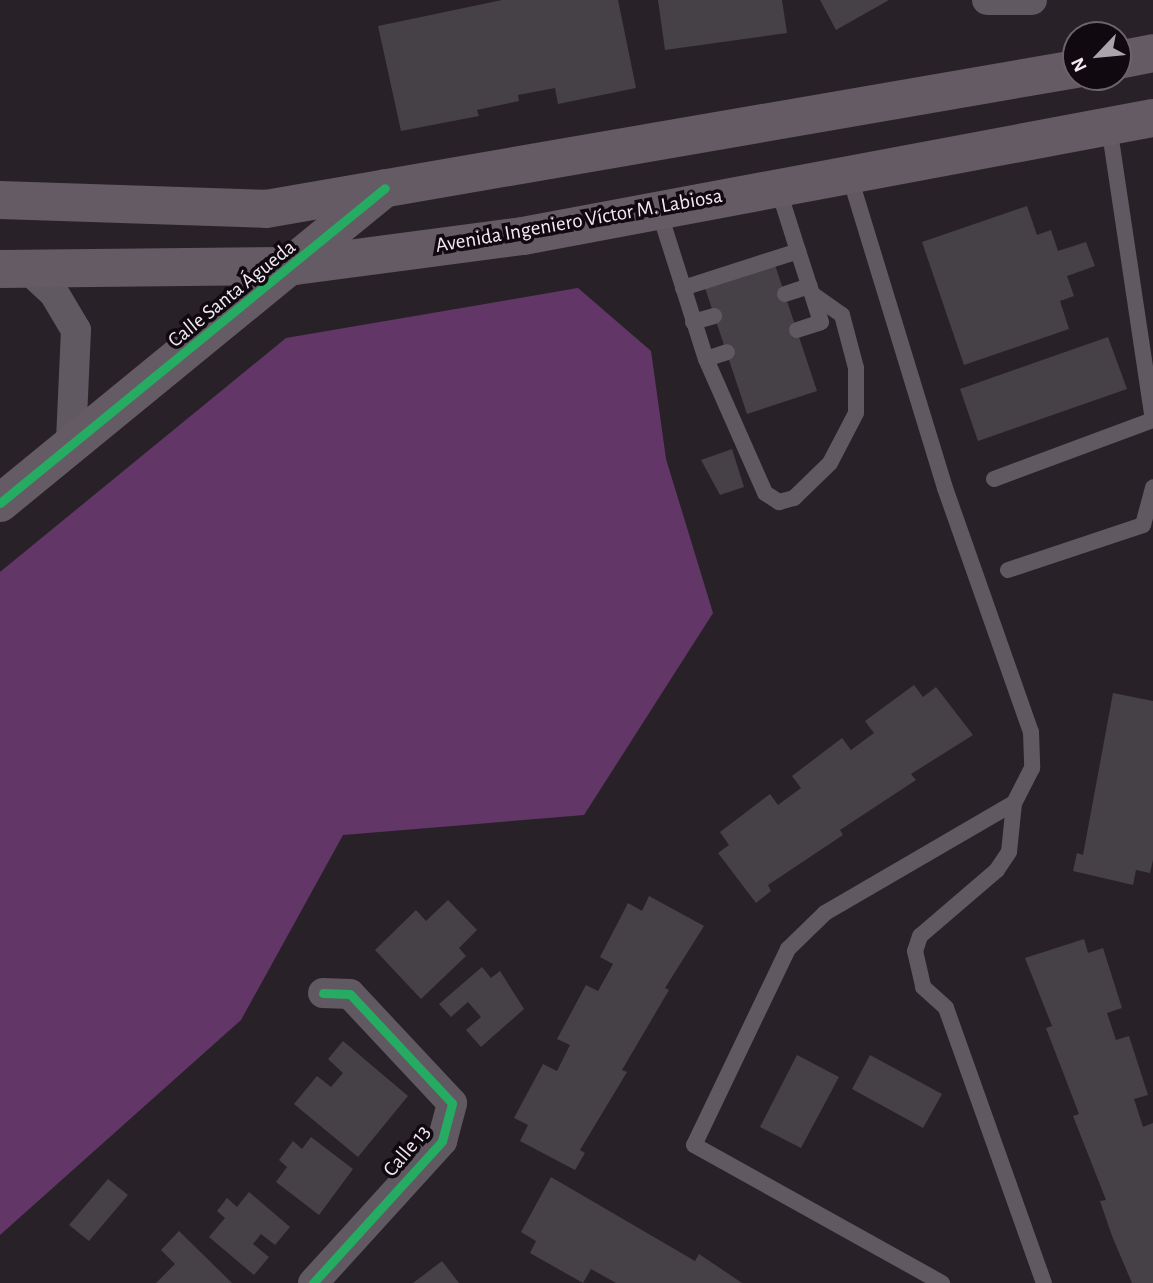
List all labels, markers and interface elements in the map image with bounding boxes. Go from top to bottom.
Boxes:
north arrow [1062,21,1132,91]
text: N [1068,54,1091,75]
street label: Avenida Ingeniero Víctor M. Labiosa [434,183,724,259]
street label: Calle Santa Águeda [163,235,301,353]
street label: Calle 13 [378,1120,436,1182]

